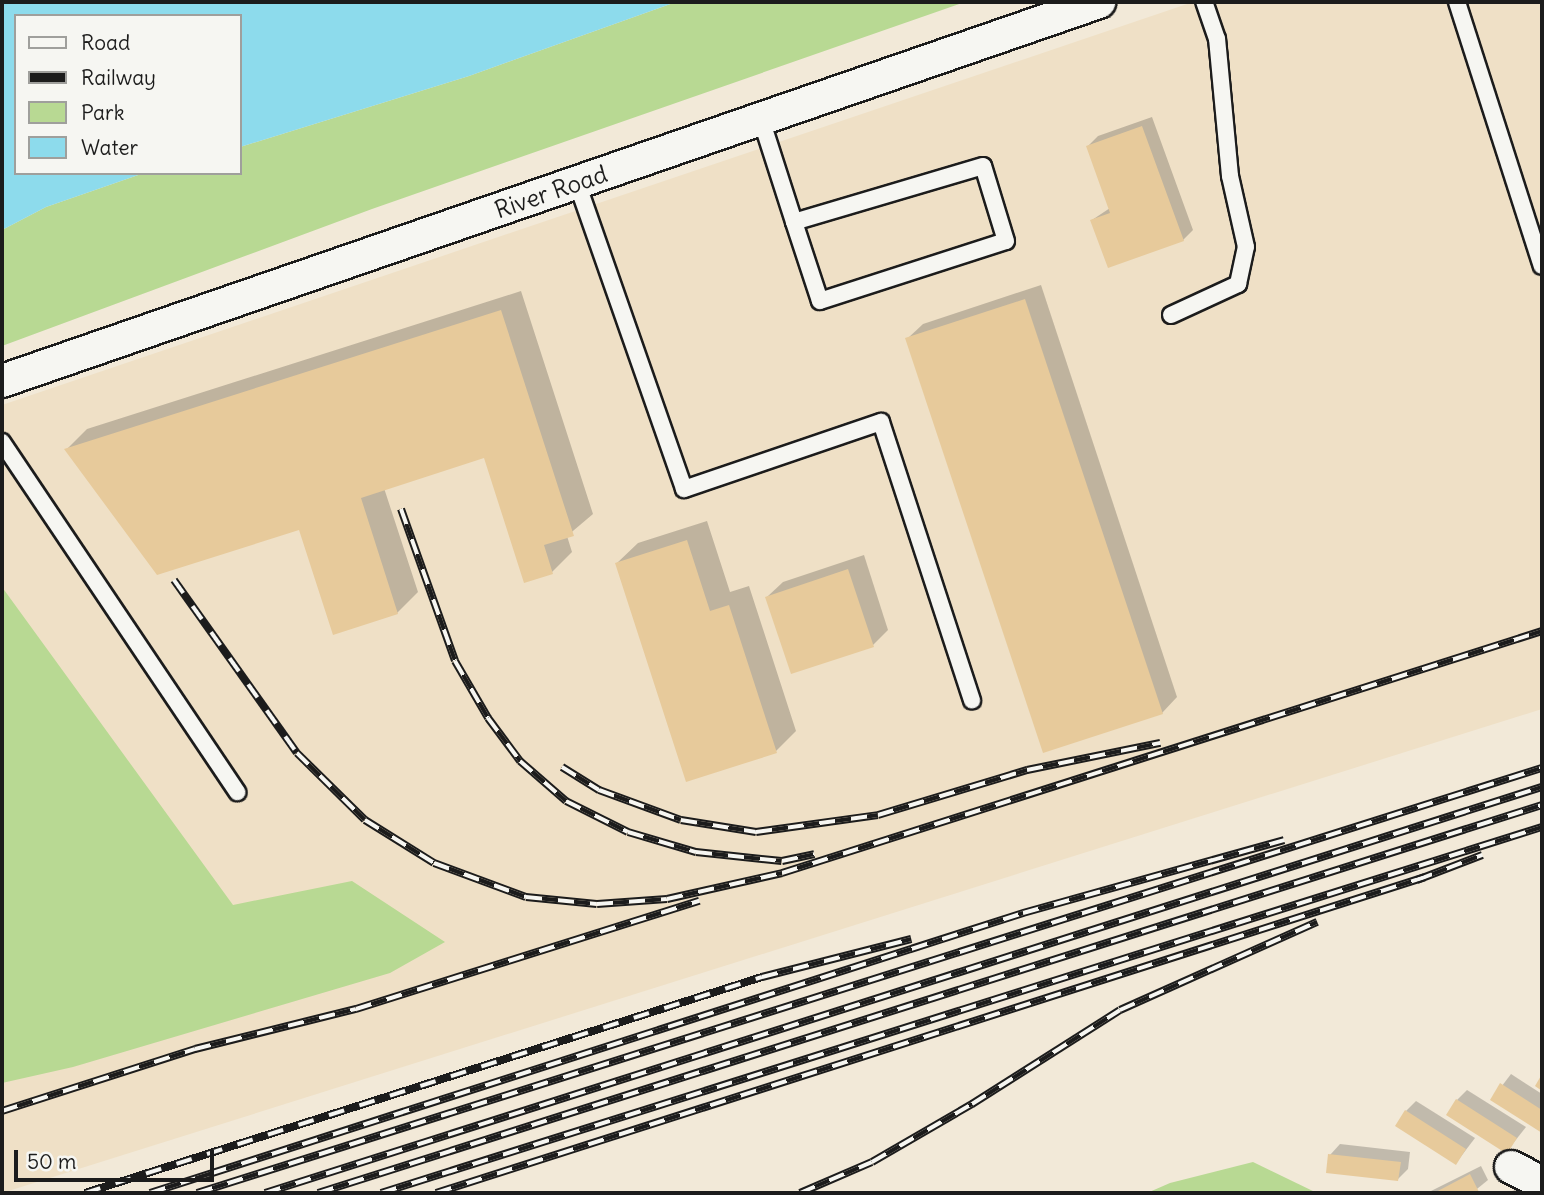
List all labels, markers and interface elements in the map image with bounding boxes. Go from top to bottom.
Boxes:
legend [14,14,242,175]
text: Road [81,29,130,56]
text: Railway [81,64,156,91]
text: Park [81,99,124,126]
text: Water [81,134,138,161]
street label: River Road [491,159,611,225]
scale bar [18,1136,217,1180]
text: 50 m [27,1148,76,1175]

